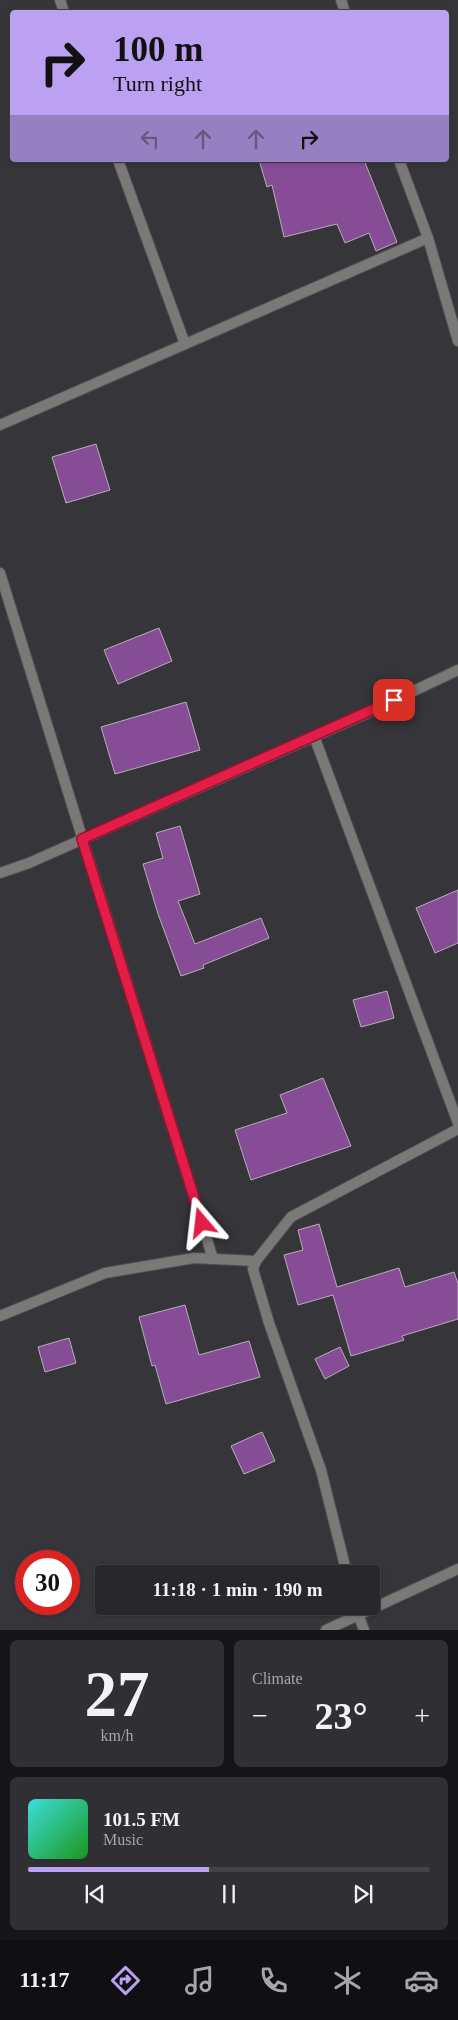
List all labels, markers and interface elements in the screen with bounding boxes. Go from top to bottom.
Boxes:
icon: right [30,30,95,95]
text: 100 m [113,30,203,69]
text: Turn right [113,71,202,96]
icon: left [136,125,164,153]
icon: ahead [189,125,217,153]
icon: ahead [242,125,270,153]
icon: right [295,125,323,153]
pin [373,679,415,721]
icon: arrive [380,686,408,714]
position arrow [175,1196,227,1248]
speed limit sign: 30 [15,1550,80,1615]
text: 11:18 · 1 min · 190 m [153,1579,322,1600]
text: 27 [85,1658,150,1730]
text: Climate [252,1670,303,1687]
text: 23° [314,1695,368,1737]
text: − [252,1700,268,1731]
text: + [414,1700,430,1731]
text: km/h [101,1727,133,1744]
text: 101.5 FM [103,1809,180,1830]
text: Music [103,1831,143,1848]
icon: previous [81,1880,109,1908]
icon: pause [215,1880,243,1908]
icon: next [349,1880,377,1908]
icon: directions [108,1963,143,1998]
icon: music [182,1963,217,1998]
icon: phone [256,1963,291,1998]
icon: climate [330,1963,365,1998]
icon: car [404,1963,439,1998]
text: 11:17 [19,1967,70,1992]

